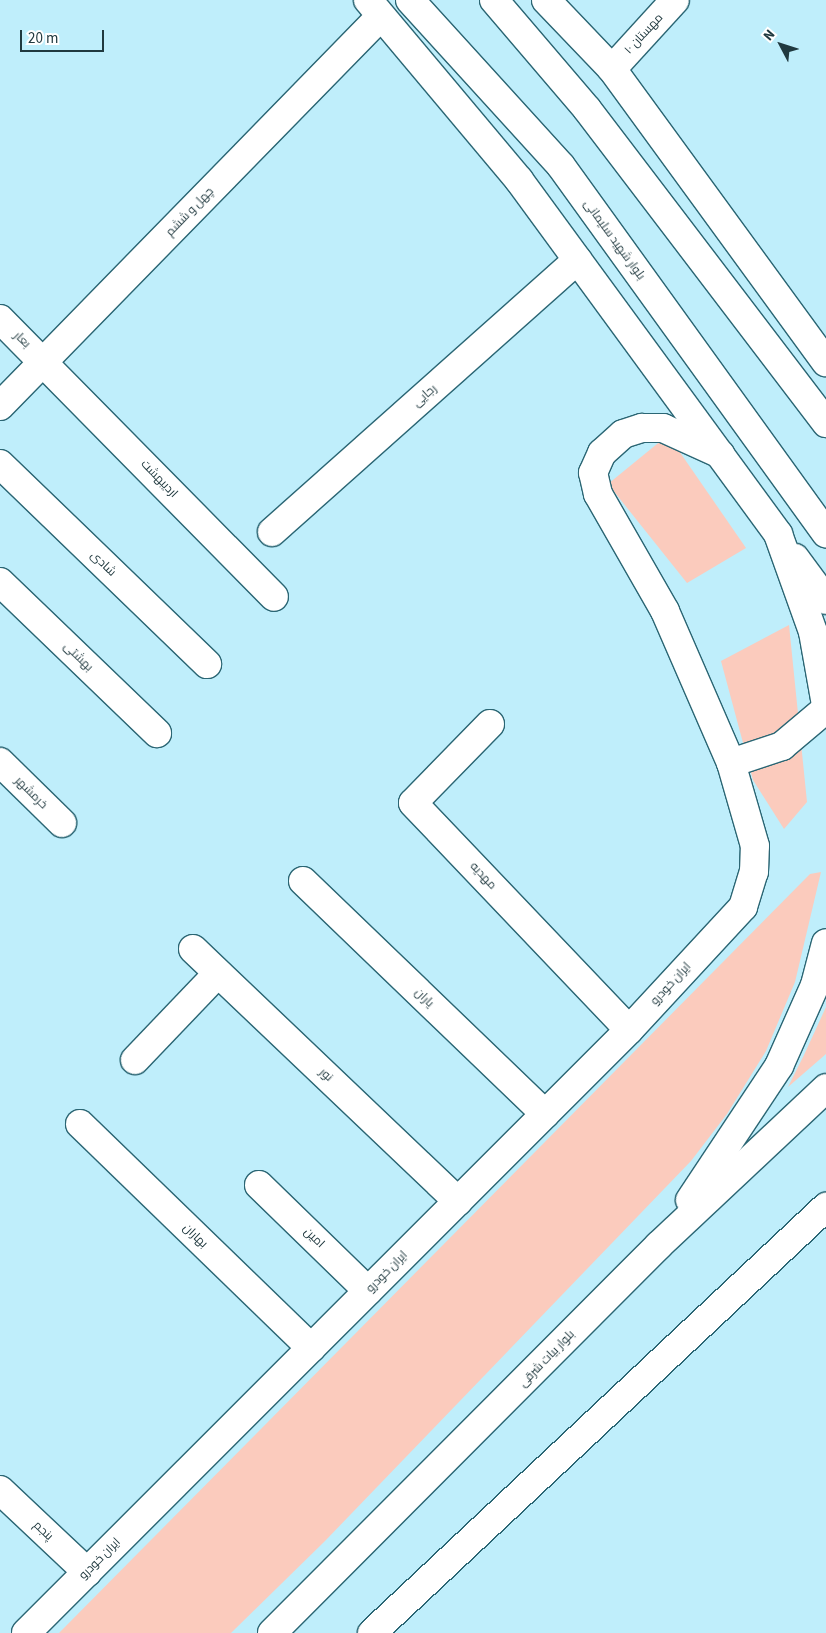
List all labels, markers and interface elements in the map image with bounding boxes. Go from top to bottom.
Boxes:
street label: مهستان ۱۰ [622,11,666,57]
scale bar [22,20,106,52]
north arrow [756,20,806,70]
text: N [759,25,780,45]
text: 20 m [28,28,58,49]
street label: چهل و ششم [163,185,217,239]
street label: بلوار شهید سلیمانی [580,197,648,283]
street label: بعار [11,329,33,351]
street label: رجایی [410,382,440,410]
street label: اردیبهشت [138,457,180,501]
street label: شادی [87,548,119,580]
street label: بهشتی [60,639,96,675]
street label: خرمشهر [12,774,50,812]
street label: مهدیه [467,859,499,893]
street label: ایران خودرو [648,960,694,1008]
street label: یاران [411,985,437,1011]
street label: نور [316,1065,336,1085]
street label: بهاران [180,1221,210,1251]
street label: امین [301,1225,327,1251]
street label: ایران خودرو [363,1248,411,1296]
street label: بلوار بیات شرقی [516,1328,578,1390]
street label: پنجم [30,1518,56,1544]
street label: ایران خودرو [76,1535,124,1583]

